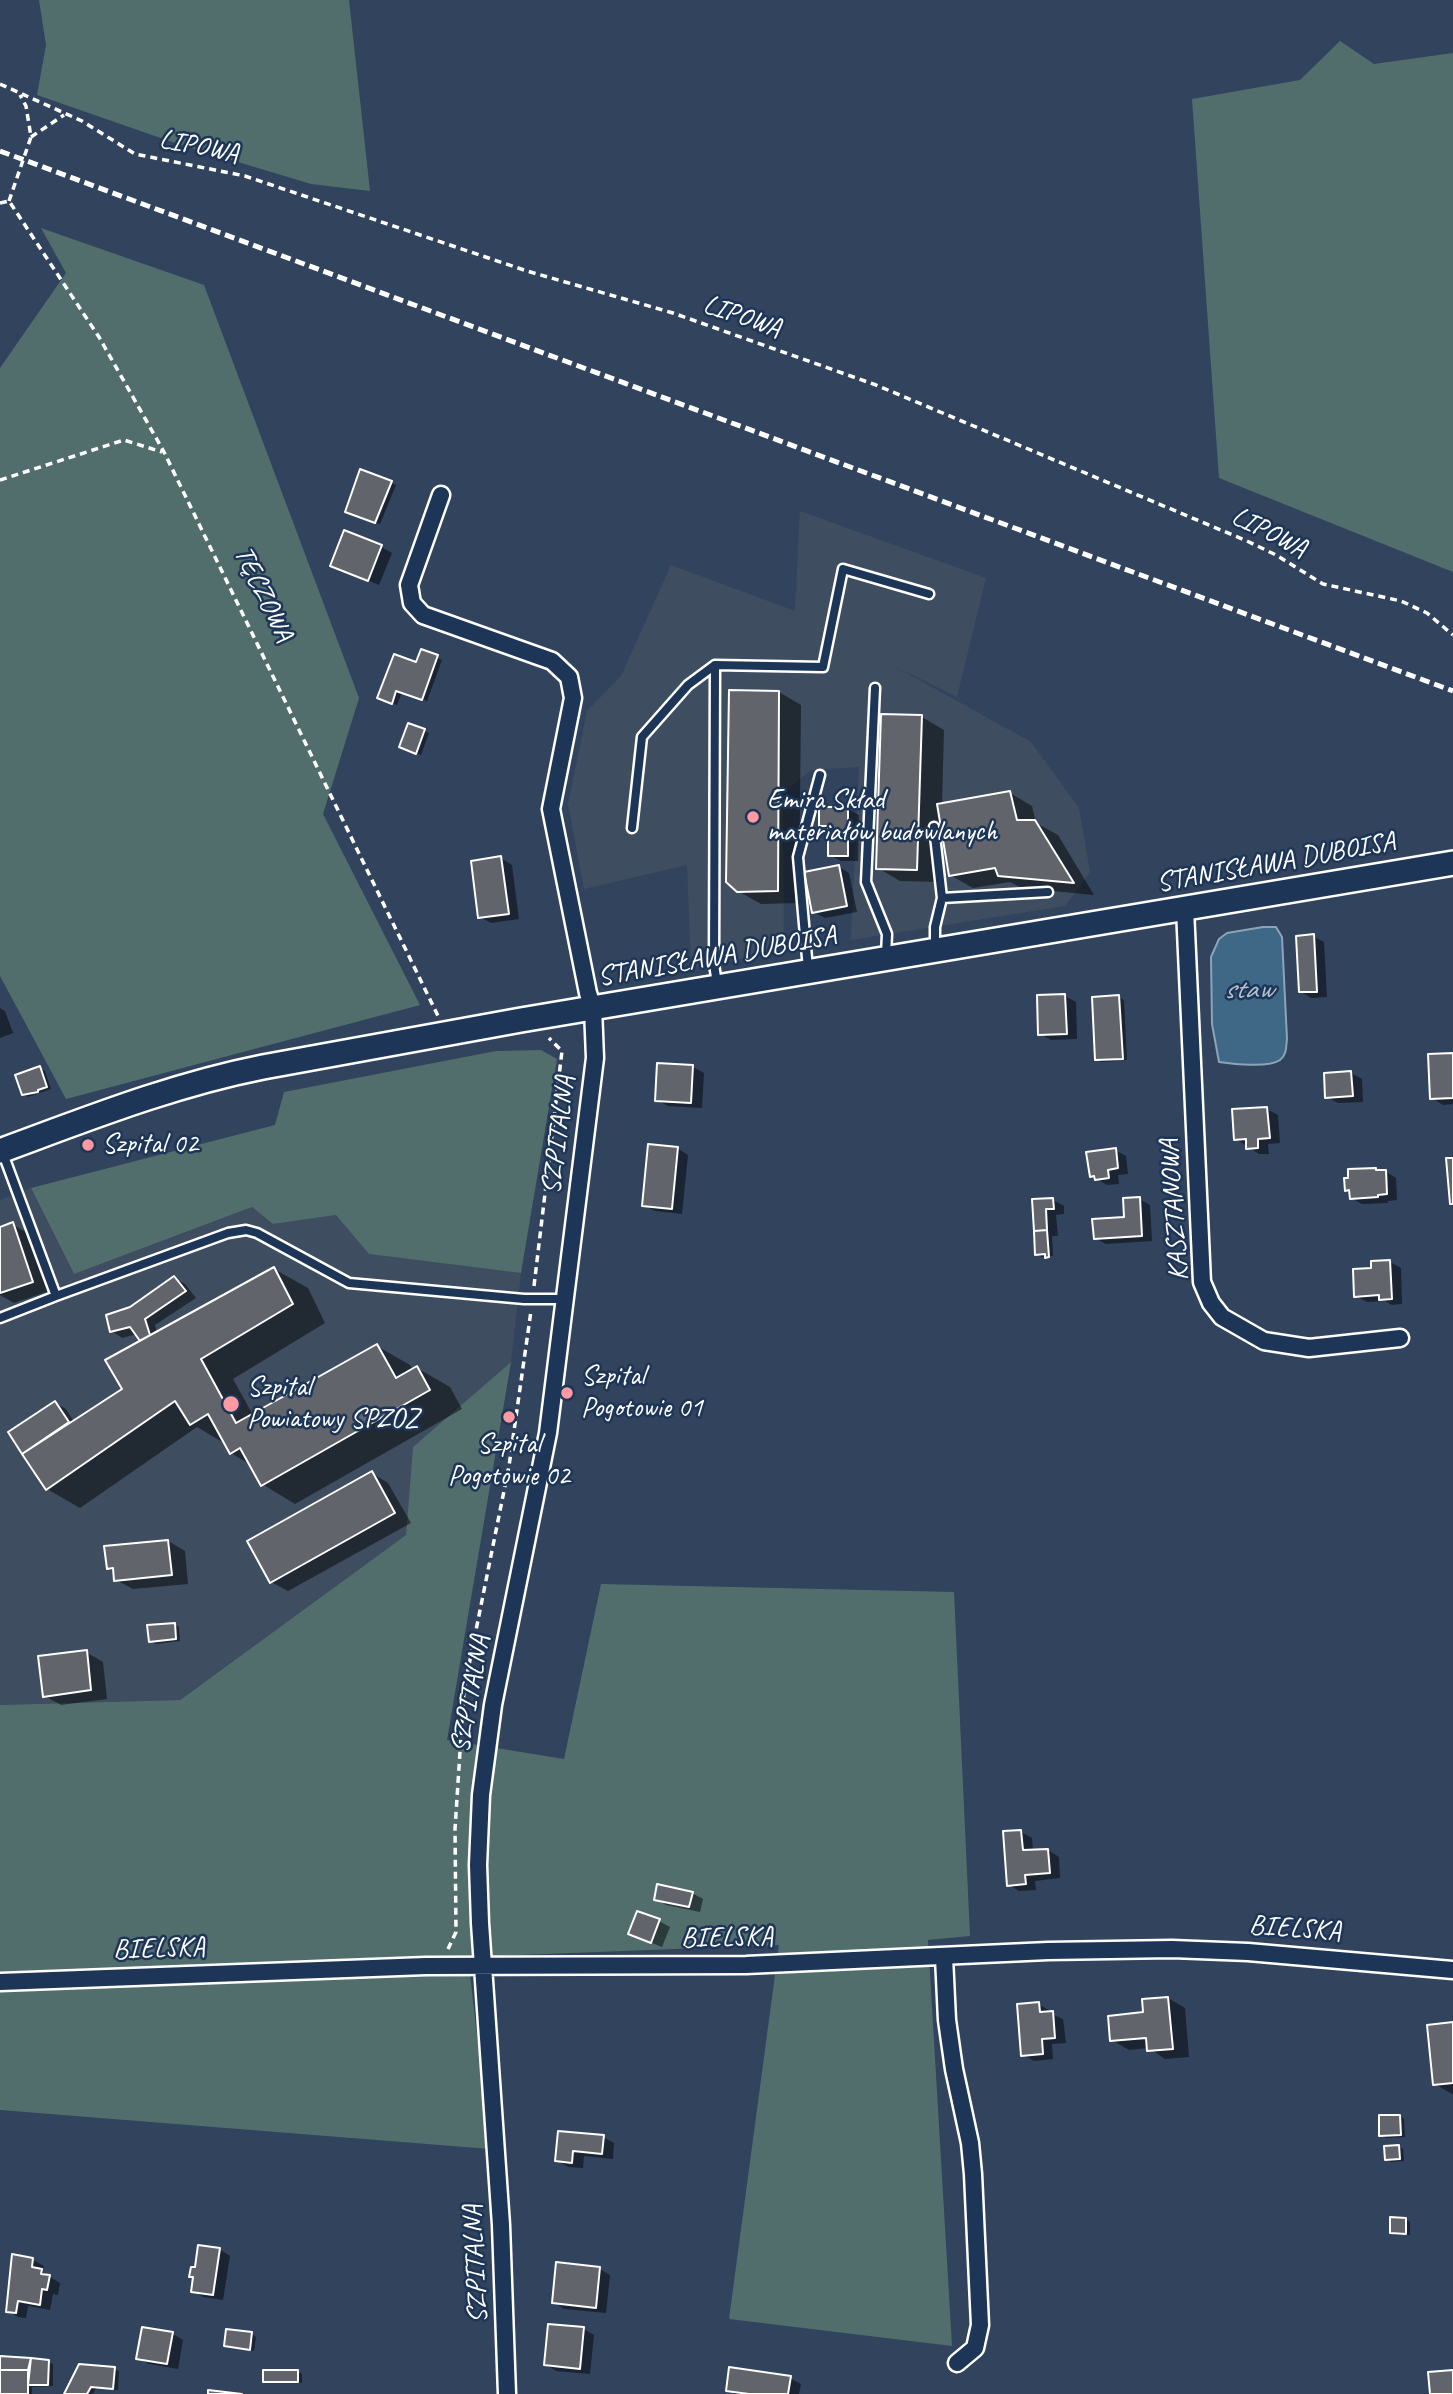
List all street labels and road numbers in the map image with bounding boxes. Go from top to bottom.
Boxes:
street label: LIPOWA [157,123,241,171]
street label: LIPOWA [699,288,785,346]
street label: LIPOWA [1226,500,1312,566]
street label: TĘCZOWA [226,541,300,647]
street label: STANISŁAWA DUBOISA [1154,825,1398,901]
street label: STANISŁAWA DUBOISA [595,919,839,995]
street label: SZPITALNA [535,1074,583,1196]
street label: KASZTANOWA [1153,1138,1197,1282]
street label: SZPITALNA [444,1632,498,1756]
street label: BIELSKA [1248,1909,1342,1949]
street label: BIELSKA [681,1920,773,1956]
street label: BIELSKA [112,1931,206,1967]
street label: SZPITALNA [456,2204,496,2324]

